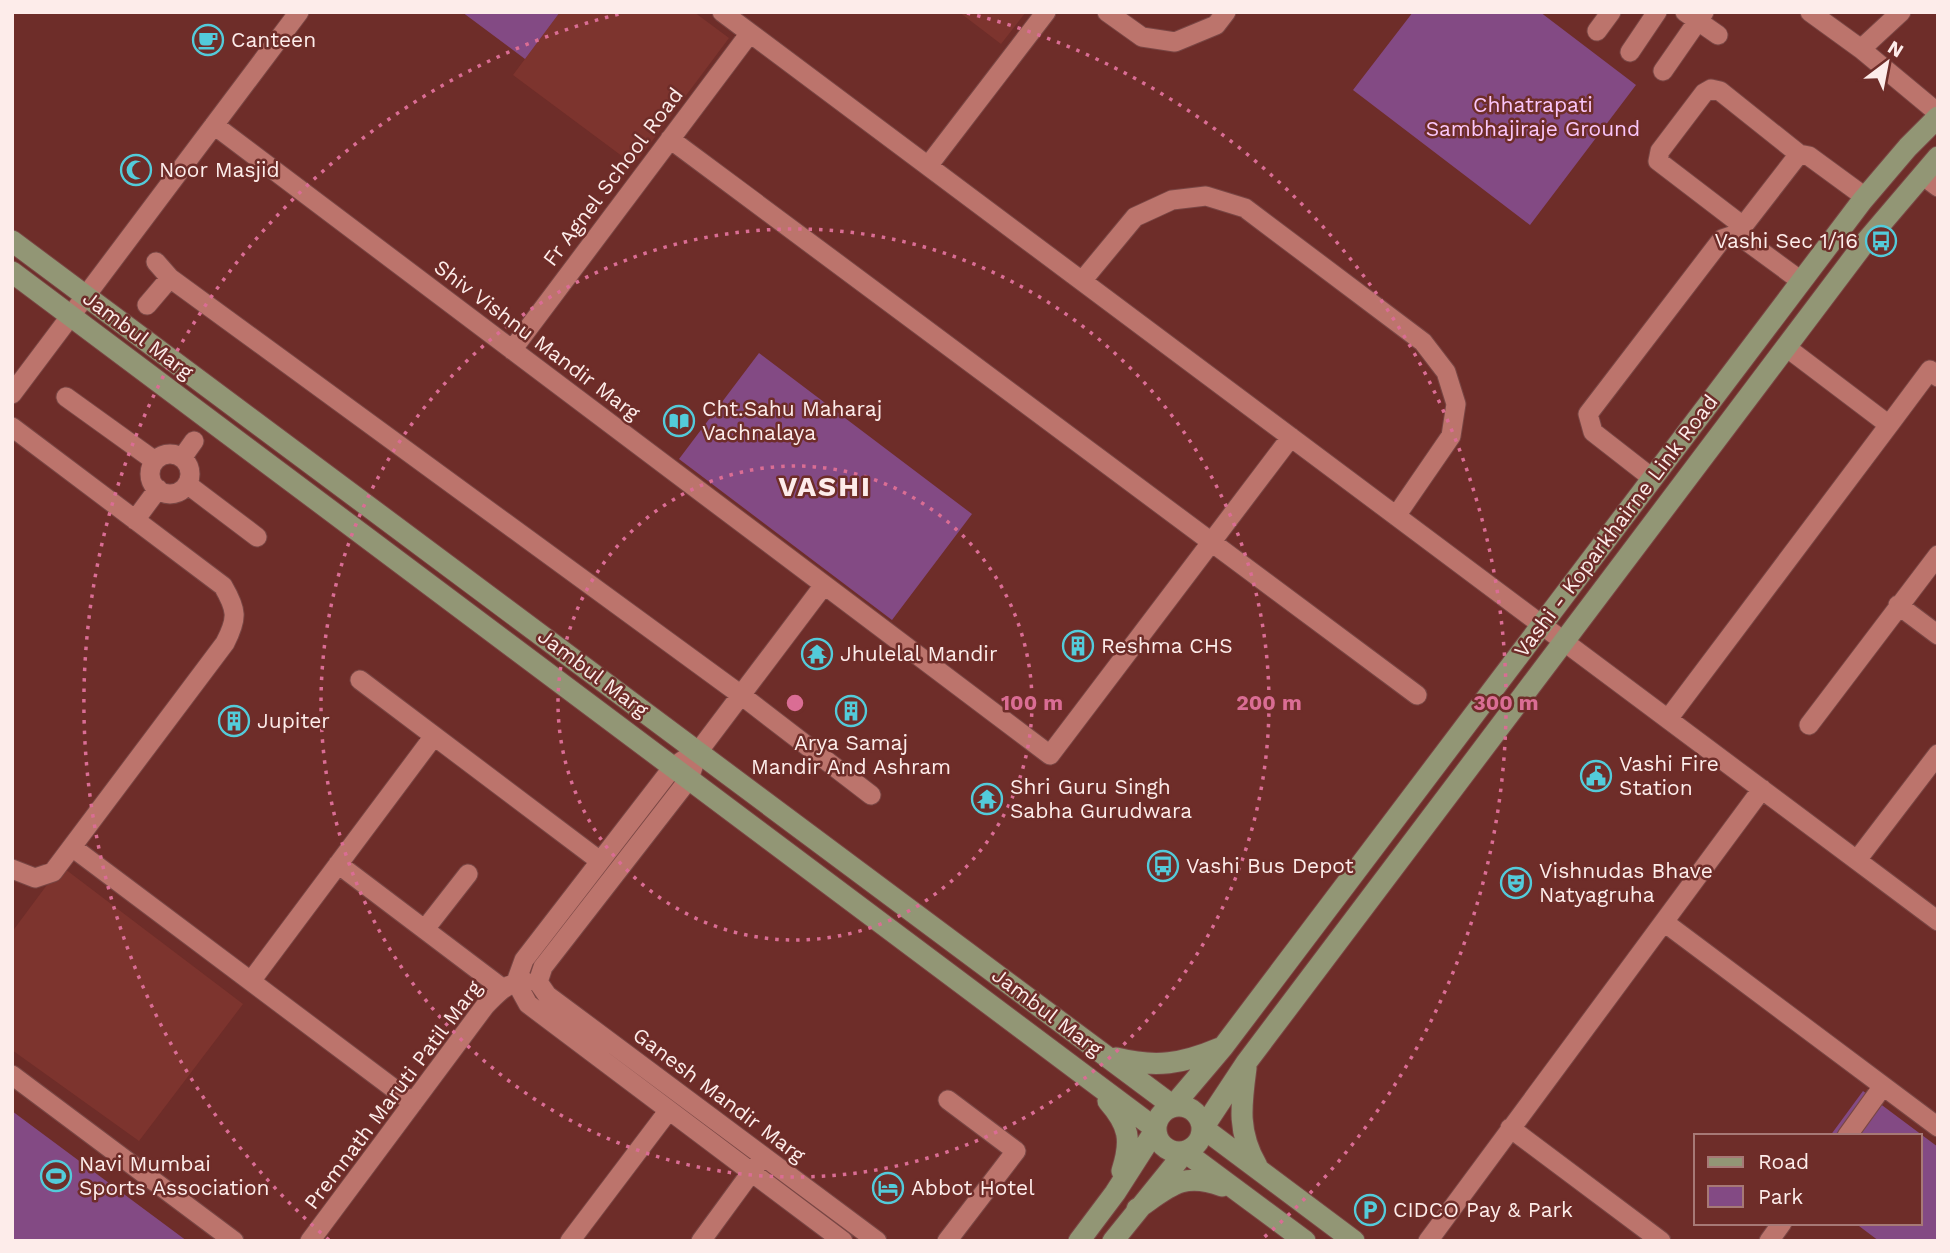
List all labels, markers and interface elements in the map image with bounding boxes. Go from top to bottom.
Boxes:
cafe icon: Canteen [191,23,225,57]
place label: Canteen [231,27,316,52]
north arrow [1852,28,1922,98]
text: N [1884,36,1908,62]
street label: Fr Agnel School Road [537,83,688,271]
park label: Chhatrapati Sambhajiraje Ground [1426,92,1640,141]
mosque icon: Noor Masjid [119,153,153,187]
place label: Noor Masjid [159,157,280,182]
bus stop icon: Vashi Sec 1/16 [1864,224,1898,258]
place label: Vashi Sec 1/16 [1715,228,1858,253]
street label: Shiv Vishnu Mandir Marg [430,254,646,426]
street label: Jambul Marg [78,285,199,385]
street label: Vashi - Koparkhairne Link Road [1509,389,1723,662]
place label: Cht.Sahu Maharaj Vachnalaya [702,396,882,445]
library icon: Cht.Sahu Maharaj Vachnalaya [662,404,696,438]
district label: VASHI [778,470,872,503]
street label: Jambul Marg [533,623,654,723]
building icon: Reshma CHS [1061,629,1095,663]
place label: Reshma CHS [1101,633,1233,658]
temple icon: Jhulelal Mandir [800,637,834,671]
place label: Jhulelal Mandir [840,641,998,666]
text: 100 m [1001,690,1063,715]
text: 200 m [1236,690,1302,715]
text: 300 m [1473,690,1539,715]
centre of rings [783,691,807,715]
building icon: Arya Samaj Mandir And Ashram [834,694,868,728]
building icon: Jupiter [217,704,251,738]
place label: Jupiter [257,708,330,733]
place label: Arya Samaj Mandir And Ashram [751,730,951,779]
place label: Vashi Fire Station [1619,751,1719,800]
public building icon: Vashi Fire Station [1579,759,1613,793]
place label: Shri Guru Singh Sabha Gurudwara [1010,774,1192,823]
temple icon: Shri Guru Singh Sabha Gurudwara [970,782,1004,816]
bus stop icon: Vashi Bus Depot [1146,849,1180,883]
place label: Vashi Bus Depot [1186,853,1354,878]
place label: Vishnudas Bhave Natyagruha [1539,858,1713,907]
theatre icon: Vishnudas Bhave Natyagruha [1499,866,1533,900]
street label: Jambul Marg [987,962,1108,1062]
street label: Premnath Maruti Patil Marg [298,975,487,1214]
street label: Ganesh Mandir Marg [628,1022,811,1168]
legend [1694,1134,1922,1225]
text: Road [1758,1149,1809,1174]
place label: Navi Mumbai Sports Association [79,1151,270,1200]
sports icon: Navi Mumbai Sports Association [39,1159,73,1193]
hotel icon: Abbot Hotel [871,1171,905,1205]
place label: Abbot Hotel [911,1175,1035,1200]
text: Park [1758,1184,1803,1209]
parking icon: CIDCO Pay & Park [1353,1193,1387,1227]
place label: CIDCO Pay & Park [1393,1197,1573,1222]

